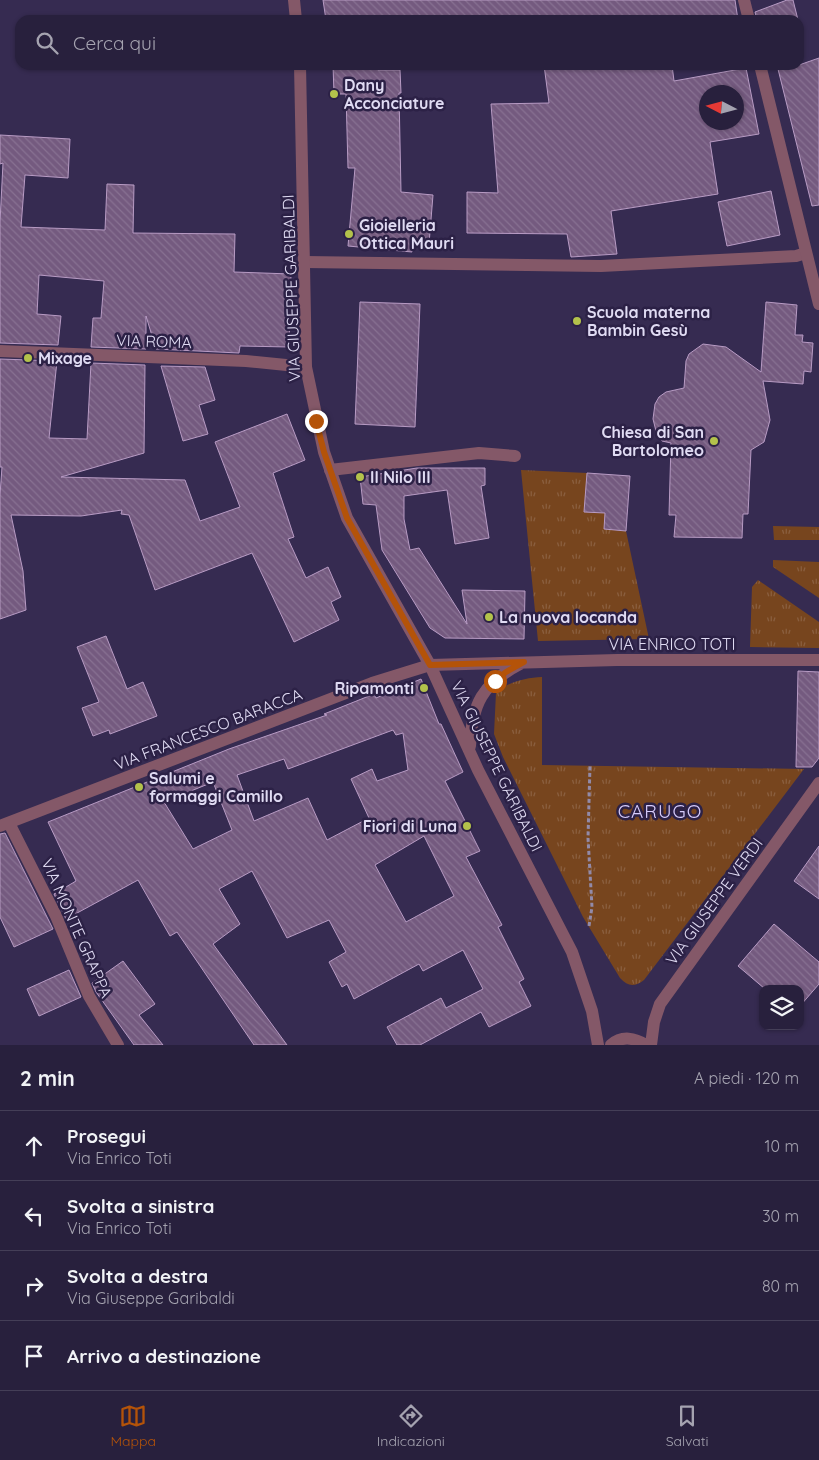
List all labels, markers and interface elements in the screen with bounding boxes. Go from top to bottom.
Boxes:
search box [15,15,804,70]
icon: search [33,29,61,57]
text: Cerca qui [73,31,156,55]
place label: Dany Acconciature [344,75,445,113]
north arrow [699,85,744,130]
marker: Dany Acconciature [328,88,340,100]
street label: VIA GIUSEPPE GARIBALDI [278,194,304,382]
place label: Gioielleria Ottica Mauri [359,215,454,253]
marker: Gioielleria Ottica Mauri [343,228,355,240]
place label: Scuola materna Bambin Gesù [587,302,710,340]
marker: Scuola materna Bambin Gesù [571,315,583,327]
street label: VIA ROMA [116,330,192,352]
place label: Mixage [38,348,92,368]
marker: Mixage [22,352,34,364]
route end [305,410,328,433]
place label: Chiesa di San Bartolomeo [602,422,704,460]
marker: Chiesa di San Bartolomeo [708,435,720,447]
place label: Il Nilo III [370,467,431,487]
marker: Il Nilo III [354,471,366,483]
place label: La nuova locanda [499,607,637,627]
marker: La nuova locanda [483,611,495,623]
street label: VIA ENRICO TOTI [609,634,735,654]
route start [484,670,507,693]
street label: VIA GIUSEPPE GARIBALDI [447,677,547,855]
place label: Ripamonti [335,678,414,698]
marker: Ripamonti [418,682,430,694]
street label: VIA FRANCESCO BARACCA [111,684,305,774]
place label: Salumi e formaggi Camillo [149,768,283,806]
marker: Salumi e formaggi Camillo [133,781,145,793]
district label: CARUGO [618,799,702,823]
place label: Fiori di Luna [363,816,457,836]
marker: Fiori di Luna [461,820,473,832]
street label: VIA GIUSEPPE VERDI [661,834,767,968]
street label: VIA MONTE GRAPPA [37,855,117,1001]
map controls [759,985,804,1030]
button: layers [759,985,804,1030]
text: 2 min [20,1065,75,1091]
text: A piedi · 120 m [694,1068,799,1088]
text: Prosegui [67,1124,146,1148]
icon: ahead [20,1132,48,1160]
text: 10 m [765,1136,799,1156]
text: Via Enrico Toti [67,1148,172,1168]
text: Svolta a sinistra [67,1194,214,1218]
icon: left [20,1202,48,1230]
text: 30 m [762,1206,799,1226]
text: Via Enrico Toti [67,1218,172,1238]
text: Svolta a destra [67,1264,208,1288]
icon: right [20,1272,48,1300]
text: 80 m [762,1276,799,1296]
text: Via Giuseppe Garibaldi [67,1288,235,1308]
icon: arrive [20,1342,48,1370]
text: Arrivo a destinazione [67,1344,261,1368]
tab: Mappa [110,1402,156,1450]
tab: Indicazioni [377,1402,445,1450]
tab: Salvati [666,1402,709,1450]

